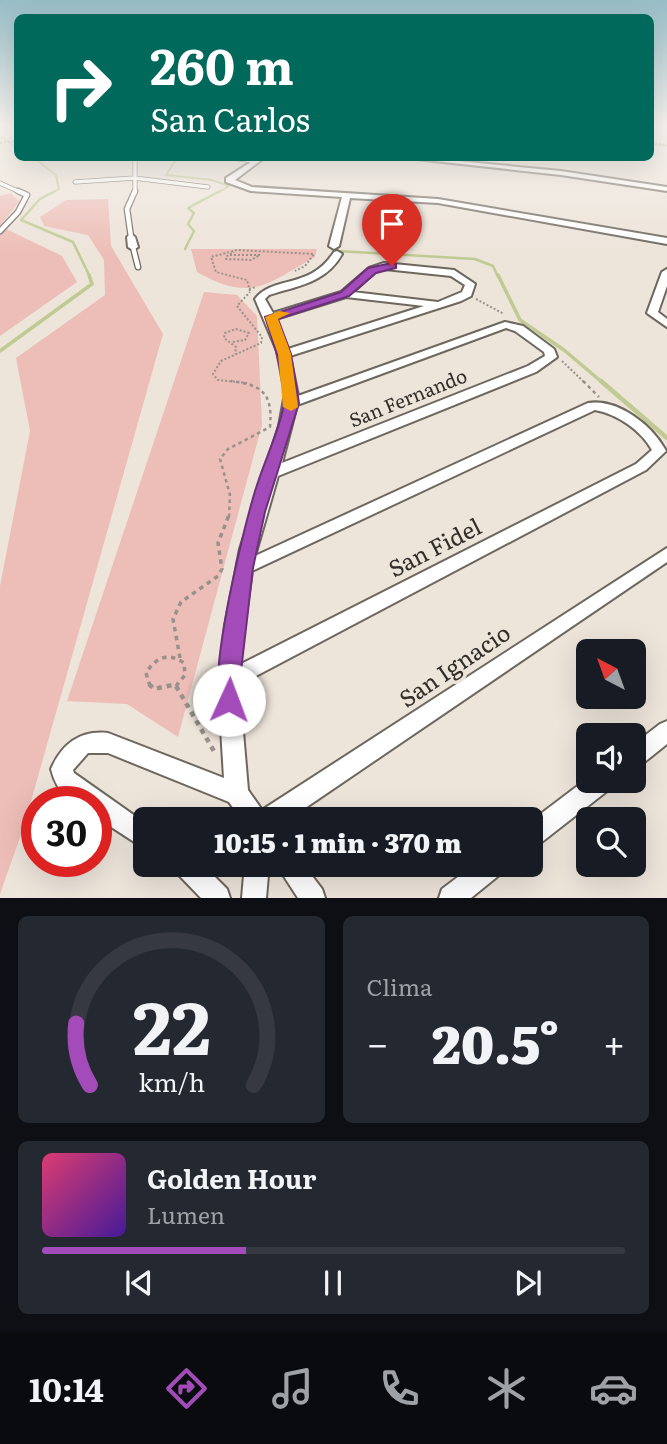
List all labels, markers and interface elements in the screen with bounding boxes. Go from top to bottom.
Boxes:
text: 260 m [150,27,294,100]
icon: right [35,42,126,133]
text: San Carlos [150,94,310,142]
pin [362,194,422,266]
icon: arrive [373,205,411,243]
street label: San Fernando [344,361,471,433]
street label: San Fidel [382,508,487,584]
street label: San Ignacio [391,614,516,714]
north arrow [576,639,646,709]
map controls [576,639,646,877]
position arrow [192,663,266,737]
button: sound [576,723,646,793]
speed limit sign: 30 [21,786,112,877]
button: search [576,807,646,877]
text: 10:15 · 1 min · 370 m [214,822,462,861]
text: Clima [367,969,432,1003]
text: 22 [132,970,210,1078]
text: 20.5° [432,1003,559,1080]
text: − [367,1013,389,1070]
text: + [603,1013,625,1070]
text: km/h [138,1063,205,1100]
text: Golden Hour [147,1158,316,1197]
text: Lumen [147,1197,225,1231]
icon: previous [120,1264,158,1302]
icon: pause [314,1264,352,1302]
icon: next [509,1264,547,1302]
text: 10:14 [29,1364,104,1412]
icon: directions [162,1364,211,1413]
icon: music [268,1364,317,1413]
icon: phone [375,1364,424,1413]
icon: climate [482,1364,531,1413]
icon: car [589,1364,638,1413]

